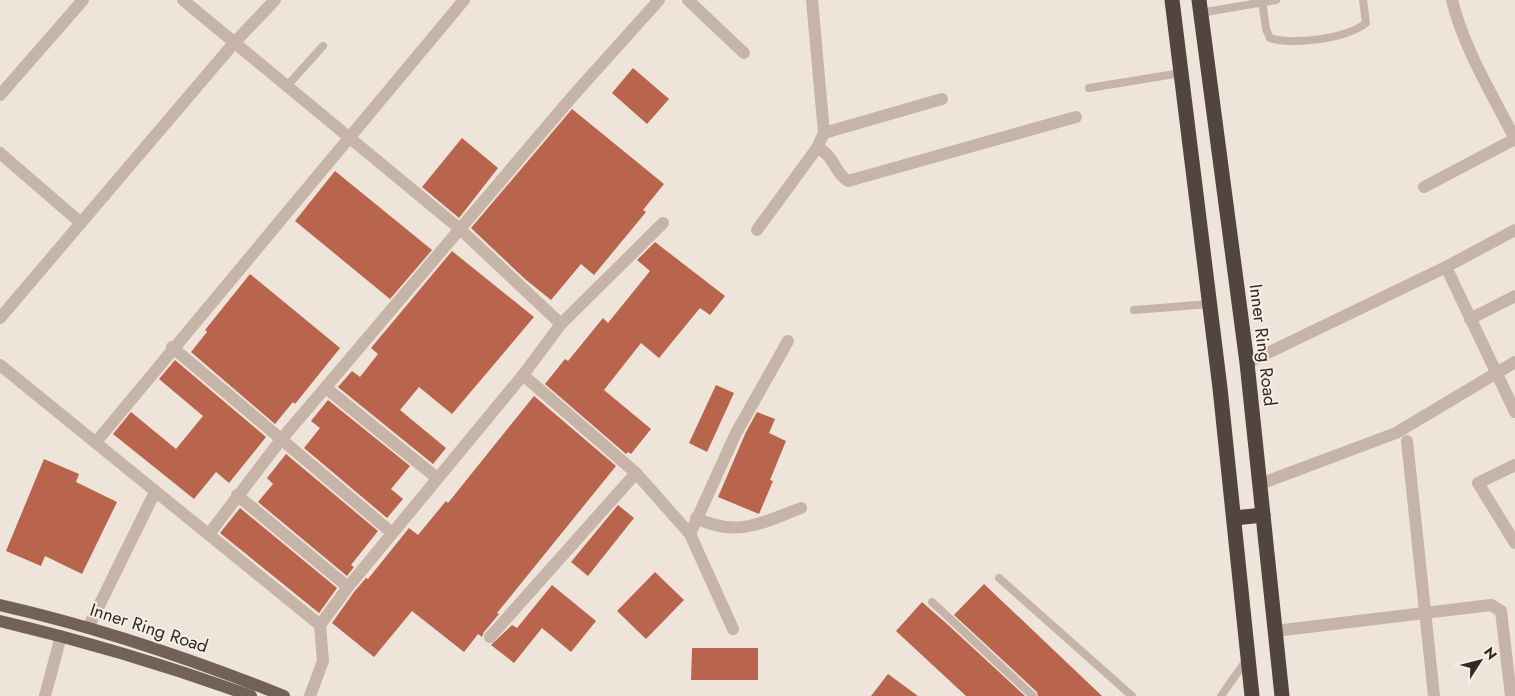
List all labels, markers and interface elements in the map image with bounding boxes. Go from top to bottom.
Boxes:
street label: Inner Ring Road [1243,282,1283,408]
street label: Inner Ring Road [87,597,211,659]
north arrow [1455,636,1505,686]
text: N [1479,643,1502,664]

